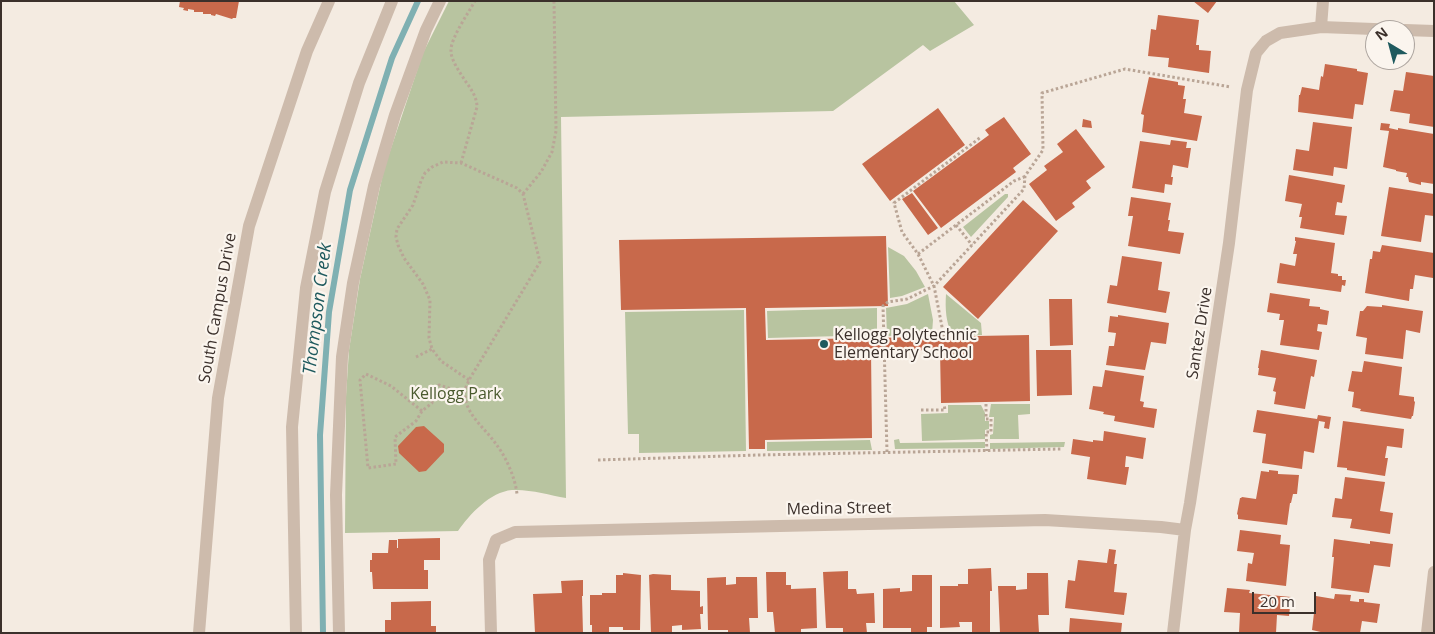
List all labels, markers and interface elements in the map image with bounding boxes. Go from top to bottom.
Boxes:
north arrow [1365,20,1415,70]
text: N [1371,22,1392,44]
street label: South Campus Drive [195,231,241,385]
water label: Thompson Creek [299,242,337,376]
street label: Santez Drive [1183,286,1217,380]
place label: Kellogg Polytechnic Elementary School [834,325,977,363]
marker: Kellogg Polytechnic Elementary School [818,338,830,350]
park label: Kellogg Park [410,384,502,404]
street label: Medina Street [786,498,892,520]
scale bar [1255,582,1319,614]
text: 20 m [1260,591,1295,611]

